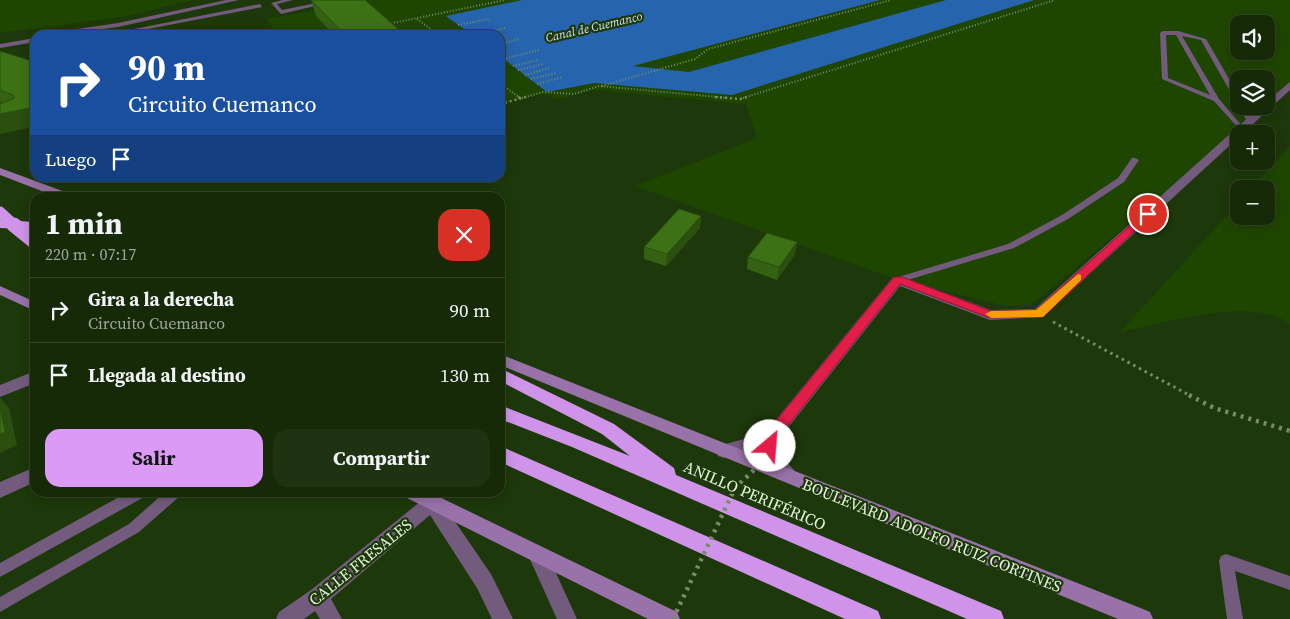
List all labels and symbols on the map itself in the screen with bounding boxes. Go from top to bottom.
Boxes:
water label: Canal de Cuemanco [544,8,644,46]
pin [1127,193,1169,235]
position arrow [743,419,795,471]
street label: ANILLO PERIFÉRICO [680,455,830,535]
street label: BOULEVARD ADOLFO RUIZ CORTINES [799,473,1065,597]
street label: CALLE FRESALES [304,513,416,611]

